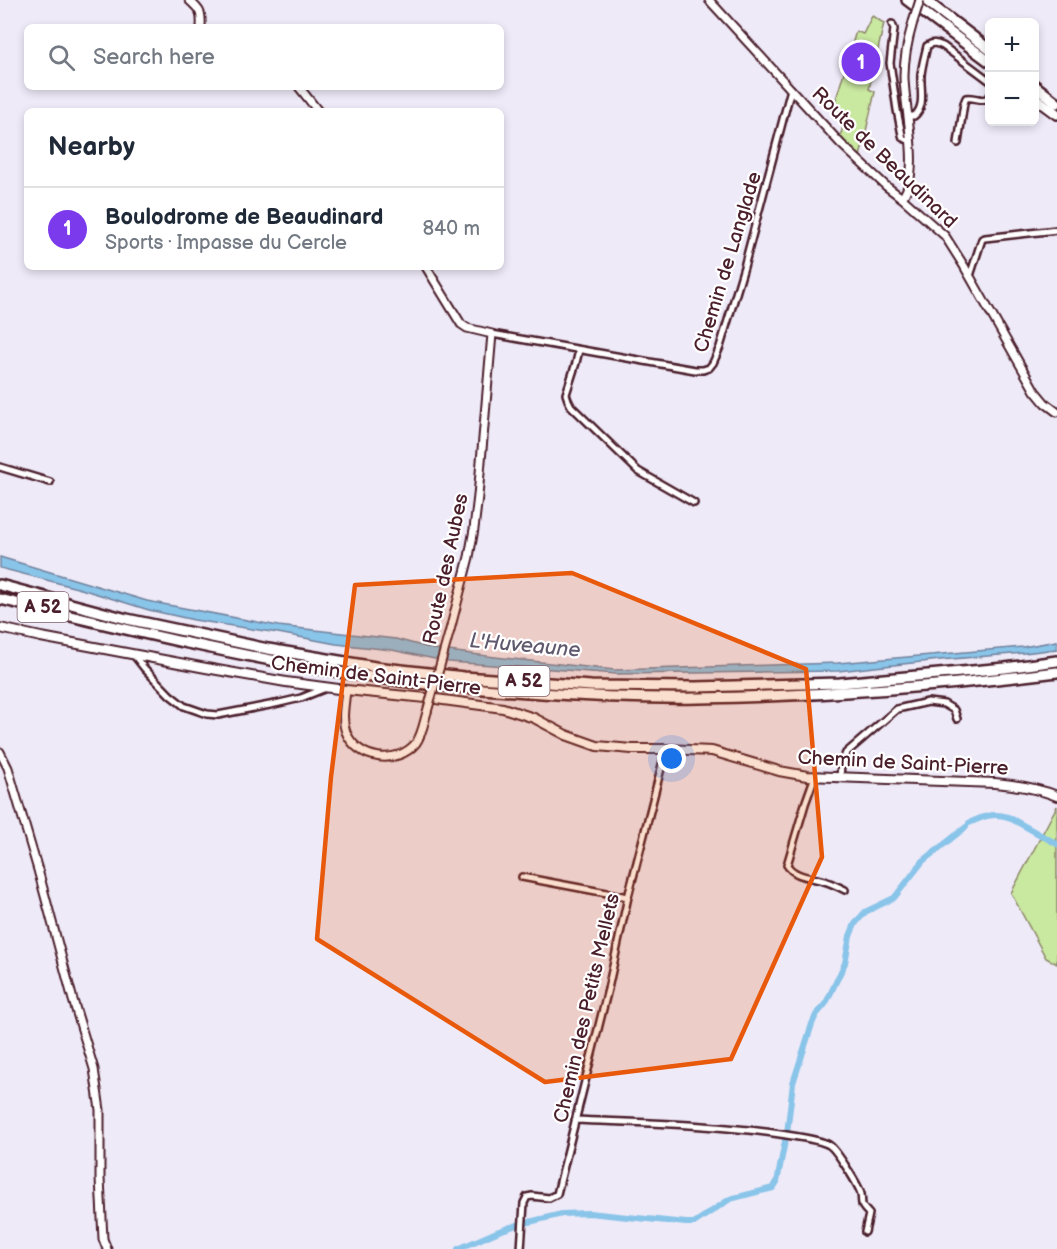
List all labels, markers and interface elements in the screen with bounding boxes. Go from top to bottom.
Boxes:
map controls [985,18,1039,126]
button: + [985,18,1039,72]
search box [24,24,504,90]
pin: 1 [842,40,880,84]
icon: search [45,41,78,74]
text: Search here [93,44,215,71]
button: − [985,72,1039,126]
street label: Route de Beaudinard [807,82,962,233]
text: Nearby [48,132,135,163]
street label: Chemin de Langlade [689,169,767,356]
text: Boulodrome de Beaudinard [105,204,383,231]
text: 1 [63,217,72,241]
text: 840 m [422,217,480,241]
text: Sports · Impasse du Cercle [105,231,347,255]
street label: Route des Aubes [418,491,474,647]
road number: A 52 [18,592,68,622]
water label: L'Huveaune [468,628,582,663]
street label: Chemin de Saint-Pierre [270,651,482,701]
road number: A 52 [498,666,550,696]
your location [657,744,686,773]
street label: Chemin de Saint-Pierre [797,745,1009,781]
street label: Chemin des Petits Mellets [549,891,625,1125]

